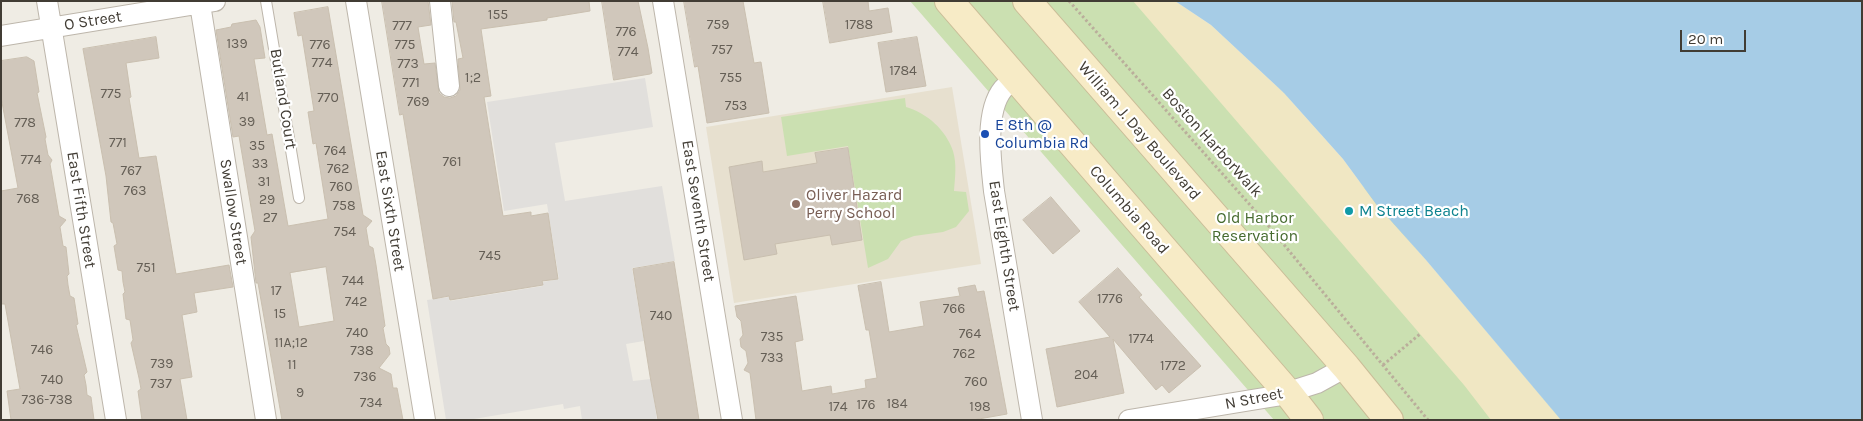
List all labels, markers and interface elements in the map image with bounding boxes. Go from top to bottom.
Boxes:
street label: O Street [63,7,123,35]
house number: 155 [488,7,508,23]
house number: 759 [707,17,729,33]
house number: 1788 [845,17,873,33]
house number: 777 [392,18,412,34]
scale bar [1683,20,1749,52]
house number: 776 [615,24,637,40]
text: 20 m [1688,30,1723,48]
house number: 139 [226,36,248,52]
house number: 776 [309,37,331,53]
house number: 775 [394,37,416,53]
house number: 757 [711,42,733,58]
house number: 774 [618,44,638,60]
street label: Butland Court [266,47,300,151]
house number: 774 [312,55,332,71]
house number: 773 [397,56,419,72]
street label: William J. Day Boulevard [1074,58,1204,204]
house number: 1784 [889,63,917,79]
house number: 1;2 [465,70,481,86]
house number: 755 [720,70,742,86]
house number: 771 [402,75,420,91]
street label: Boston HarborWalk [1158,84,1266,202]
house number: 775 [100,86,122,102]
house number: 41 [237,89,249,105]
house number: 770 [317,90,339,106]
house number: 769 [407,94,429,110]
house number: 753 [725,98,747,114]
house number: 39 [239,114,255,130]
house number: 778 [14,115,36,131]
place label: E 8th @ Columbia Rd [995,115,1089,153]
marker: E 8th @ Columbia Rd [979,128,991,140]
house number: 771 [109,135,127,151]
house number: 35 [249,138,265,154]
street label: East Seventh Street [677,139,719,283]
house number: 764 [324,143,346,159]
street label: East Sixth Street [371,149,409,273]
street label: East Fifth Street [62,150,100,270]
house number: 774 [21,152,41,168]
house number: 761 [442,154,462,170]
house number: 33 [252,156,268,172]
street label: Swallow Street [215,158,251,266]
house number: 762 [327,161,349,177]
street label: Columbia Road [1085,162,1173,258]
house number: 767 [120,163,142,179]
house number: 31 [258,174,270,190]
house number: 760 [330,179,352,195]
street label: East Eighth Street [984,179,1024,313]
house number: 763 [124,183,146,199]
place label: Oliver Hazard Perry School [806,185,903,223]
house number: 768 [16,191,40,207]
house number: 29 [259,192,275,208]
house number: 758 [332,198,356,214]
marker: Oliver Hazard Perry School [790,198,802,210]
place label: M Street Beach [1359,201,1469,221]
marker: M Street Beach [1343,205,1355,217]
park label: Old Harbor Reservation [1212,208,1298,246]
house number: 27 [263,210,277,226]
house number: 754 [334,224,356,240]
house number: 745 [479,248,501,264]
house number: 751 [136,260,156,276]
house number: 744 [342,273,364,289]
house number: 17 [270,283,282,299]
house number: 1776 [1097,291,1123,307]
house number: 742 [345,294,367,310]
house number: 766 [943,301,965,317]
house number: 15 [274,306,286,322]
house number: 740 [650,308,672,324]
house number: 740 [346,325,368,341]
house number: 764 [959,326,981,342]
house number: 735 [761,329,783,345]
house number: 1774 [1128,331,1154,347]
house number: 11A;12 [274,335,308,351]
house number: 746 [31,342,53,358]
house number: 738 [350,343,374,359]
house number: 762 [953,346,975,362]
house number: 733 [760,350,784,366]
house number: 739 [151,356,173,372]
house number: 11 [287,357,297,373]
house number: 1772 [1160,358,1186,374]
house number: 204 [1074,367,1098,383]
house number: 736 [354,369,376,385]
house number: 740 [41,372,63,388]
house number: 760 [965,374,987,390]
house number: 737 [150,376,172,392]
street label: N Street [1223,384,1285,414]
house number: 9 [296,385,304,401]
house number: 736-738 [21,392,73,408]
house number: 734 [360,395,382,411]
house number: 184 [886,396,908,412]
house number: 176 [856,397,876,413]
house number: 174 [828,399,848,415]
house number: 198 [969,399,991,415]

